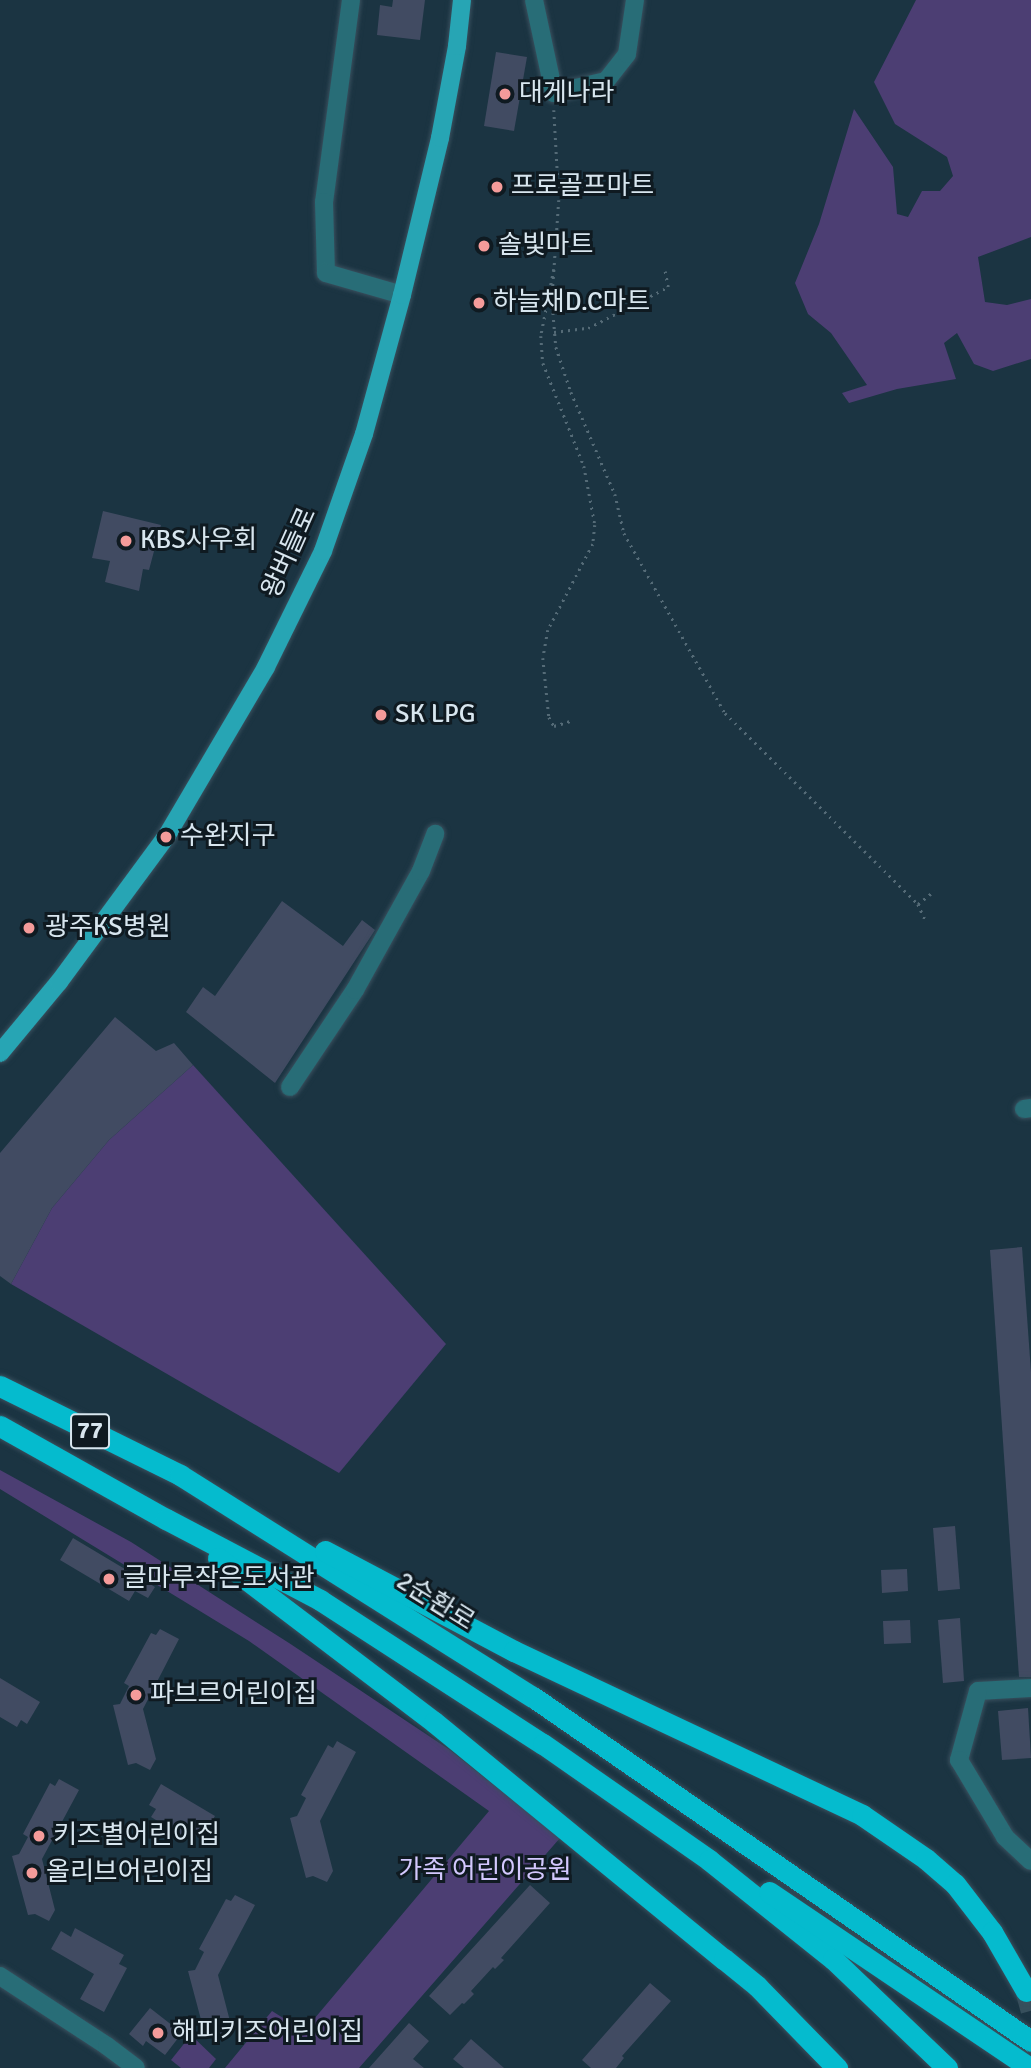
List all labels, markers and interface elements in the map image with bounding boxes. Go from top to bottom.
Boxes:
place label: 대게나라 [519,78,615,110]
marker: 대게나라 [497,86,513,102]
place label: 프로골프마트 [511,171,655,203]
marker: 프로골프마트 [489,179,505,195]
place label: 솔빛마트 [498,230,594,262]
marker: 솔빛마트 [476,238,492,254]
place label: 하늘채D.C마트 [493,287,651,319]
marker: 하늘채D.C마트 [471,295,487,311]
street label: 왕버들로 [256,503,324,603]
place label: KBS사우회 [140,525,257,557]
marker: KBS사우회 [118,533,134,549]
place label: SK LPG [395,699,475,731]
marker: SK LPG [373,707,389,723]
place label: 수완지구 [180,821,276,853]
marker: 수완지구 [158,829,174,845]
place label: 광주KS병원 [45,912,171,944]
marker: 광주KS병원 [19,918,39,938]
road number: 77 [69,1410,111,1451]
place label: 글마루작은도서관 [123,1563,314,1595]
street label: 2순환로 [390,1566,480,1638]
marker: 글마루작은도서관 [101,1571,117,1587]
place label: 파브르어린이집 [150,1679,317,1711]
marker: 파브르어린이집 [128,1687,144,1703]
place label: 키즈별어린이집 [53,1820,220,1852]
marker: 키즈별어린이집 [31,1828,47,1844]
park label: 가족 어린이공원 [398,1855,572,1887]
place label: 올리브어린이집 [46,1857,213,1889]
marker: 올리브어린이집 [24,1865,40,1881]
place label: 해피키즈어린이집 [172,2017,363,2049]
marker: 해피키즈어린이집 [150,2025,166,2041]

